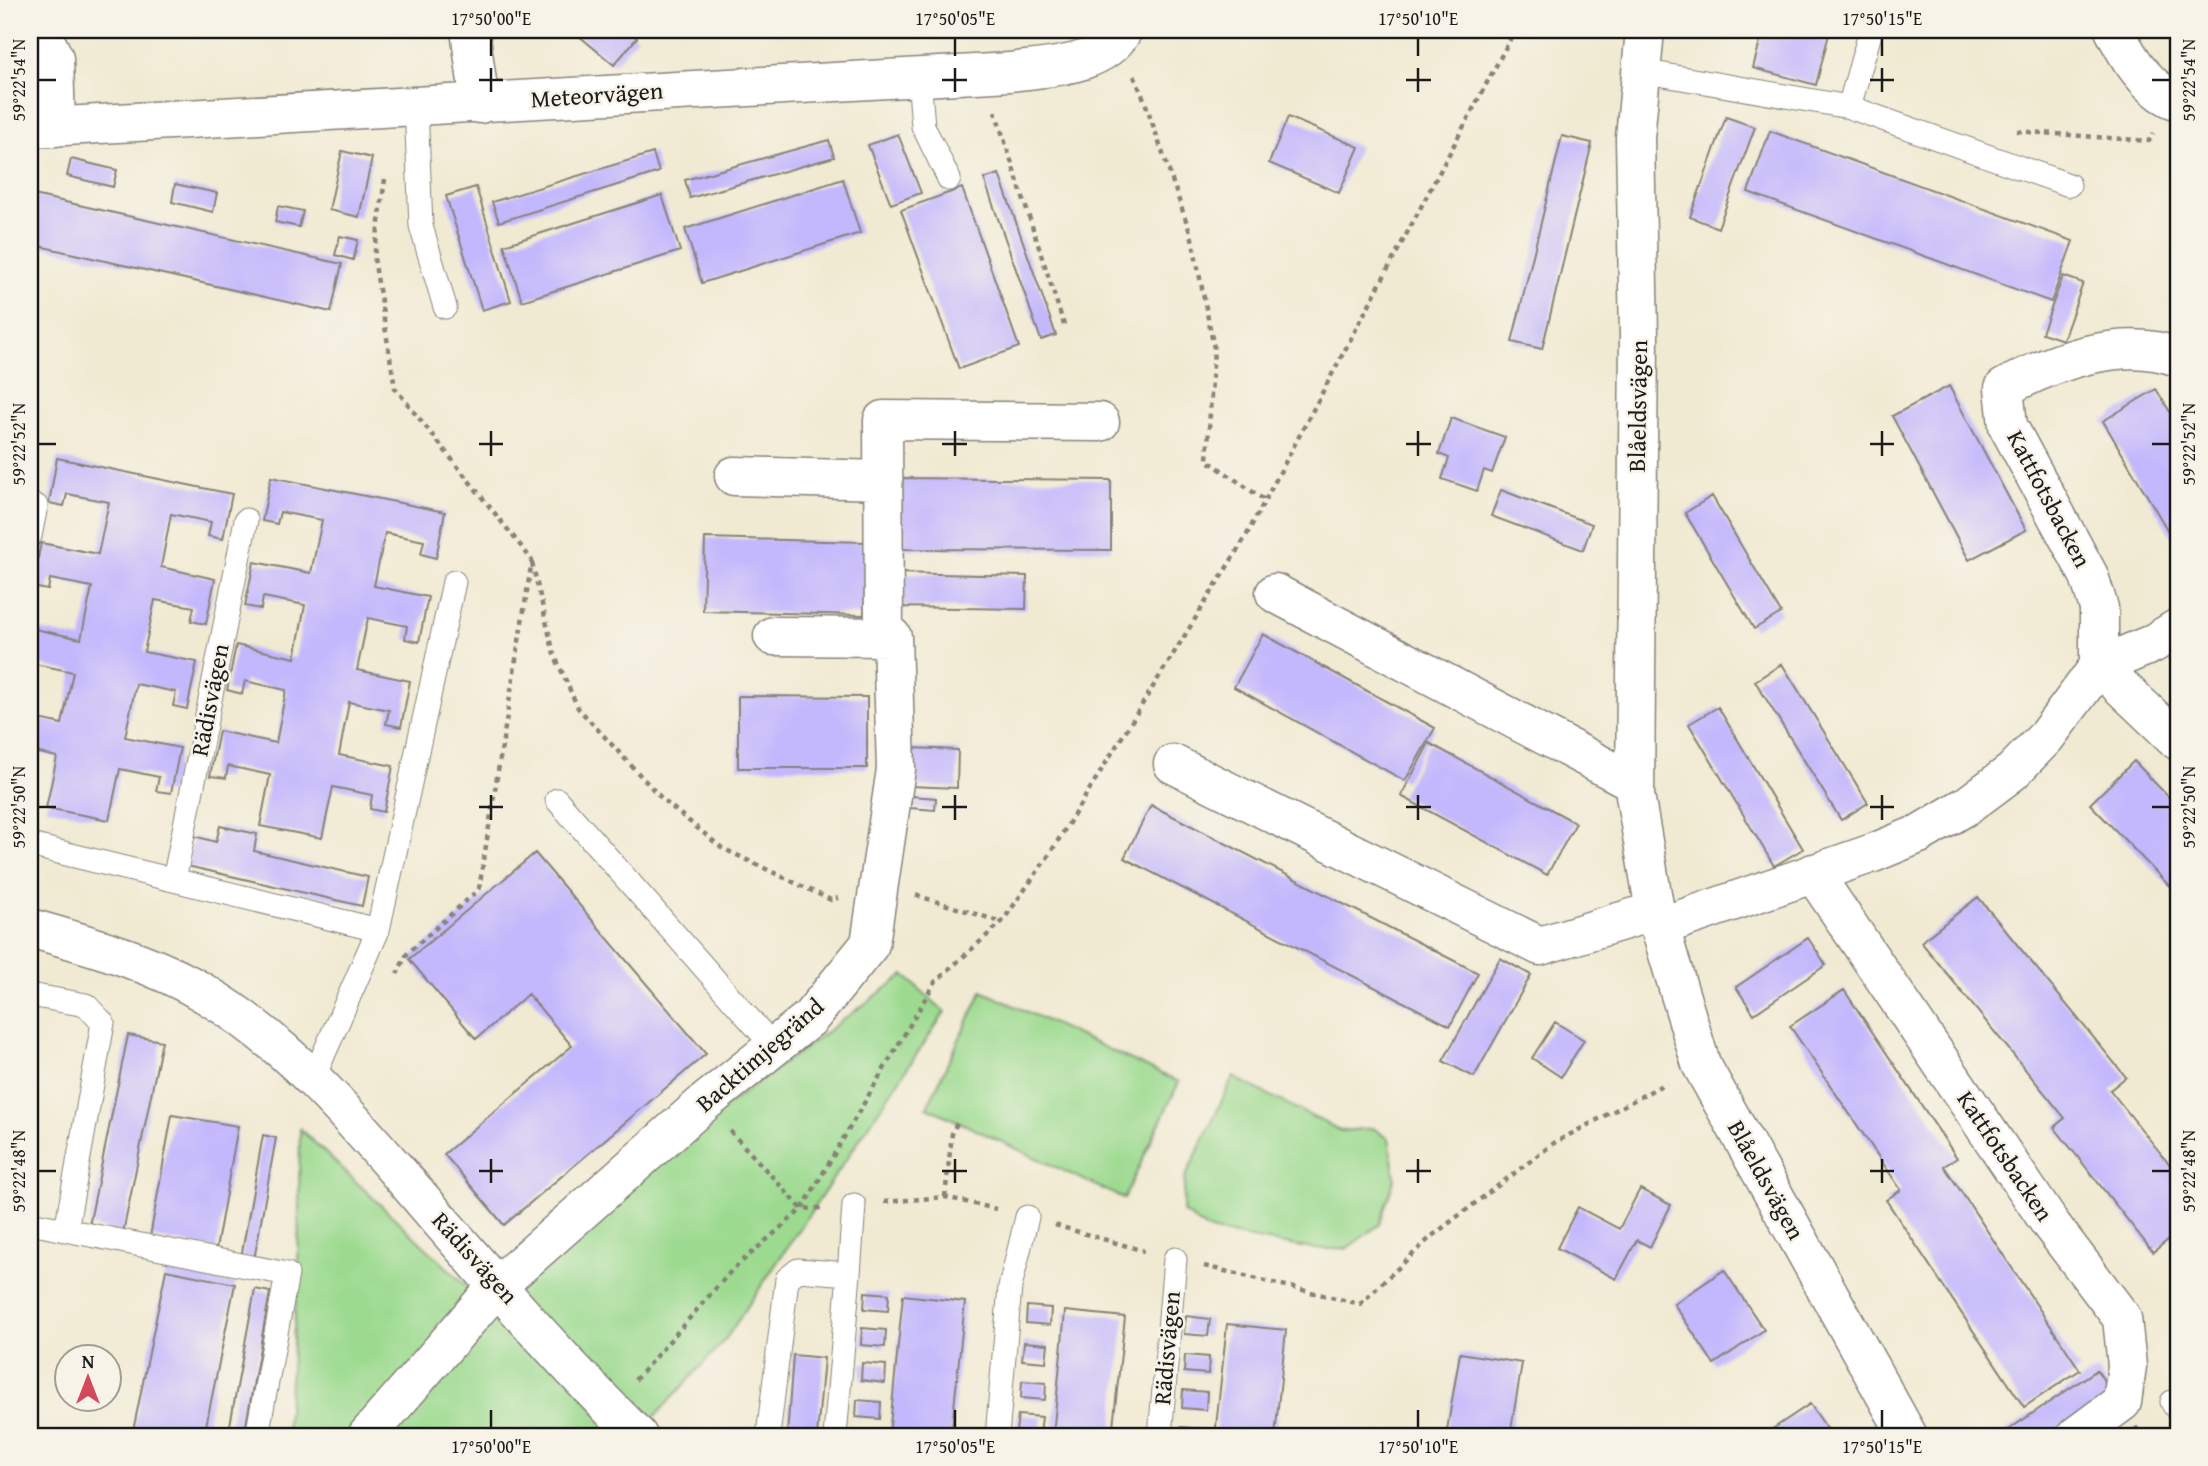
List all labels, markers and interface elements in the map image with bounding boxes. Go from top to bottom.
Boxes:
text: 17°50'00"E [451,5,531,32]
text: 17°50'05"E [915,5,995,32]
text: 17°50'10"E [1378,5,1458,32]
text: 17°50'15"E [1842,5,1922,32]
text: 59°22'54"N [5,38,32,121]
text: 59°22'54"N [2175,38,2202,121]
street label: Meteorvägen [530,72,665,117]
street label: Blåeldsvägen [1619,339,1656,472]
text: 59°22'52"N [5,402,32,485]
text: 59°22'52"N [2175,402,2202,485]
street label: Kattfotsbacken [1999,424,2101,574]
street label: Rädisvägen [181,640,238,759]
text: 59°22'50"N [5,765,32,848]
text: 59°22'50"N [2175,765,2202,848]
street label: Backtimjegränd [688,989,831,1120]
street label: Kattfotsbacken [1949,1083,2062,1228]
street label: Blåeldsvägen [1719,1114,1814,1246]
text: 59°22'48"N [5,1129,32,1212]
text: 59°22'48"N [2175,1129,2202,1212]
street label: Rädisvägen [424,1204,527,1312]
street label: Rädisvägen [1144,1289,1189,1406]
north arrow [52,1344,122,1414]
text: N [82,1347,95,1375]
text: 17°50'00"E [451,1433,531,1460]
text: 17°50'05"E [915,1433,995,1460]
text: 17°50'10"E [1378,1433,1458,1460]
text: 17°50'15"E [1842,1433,1922,1460]

